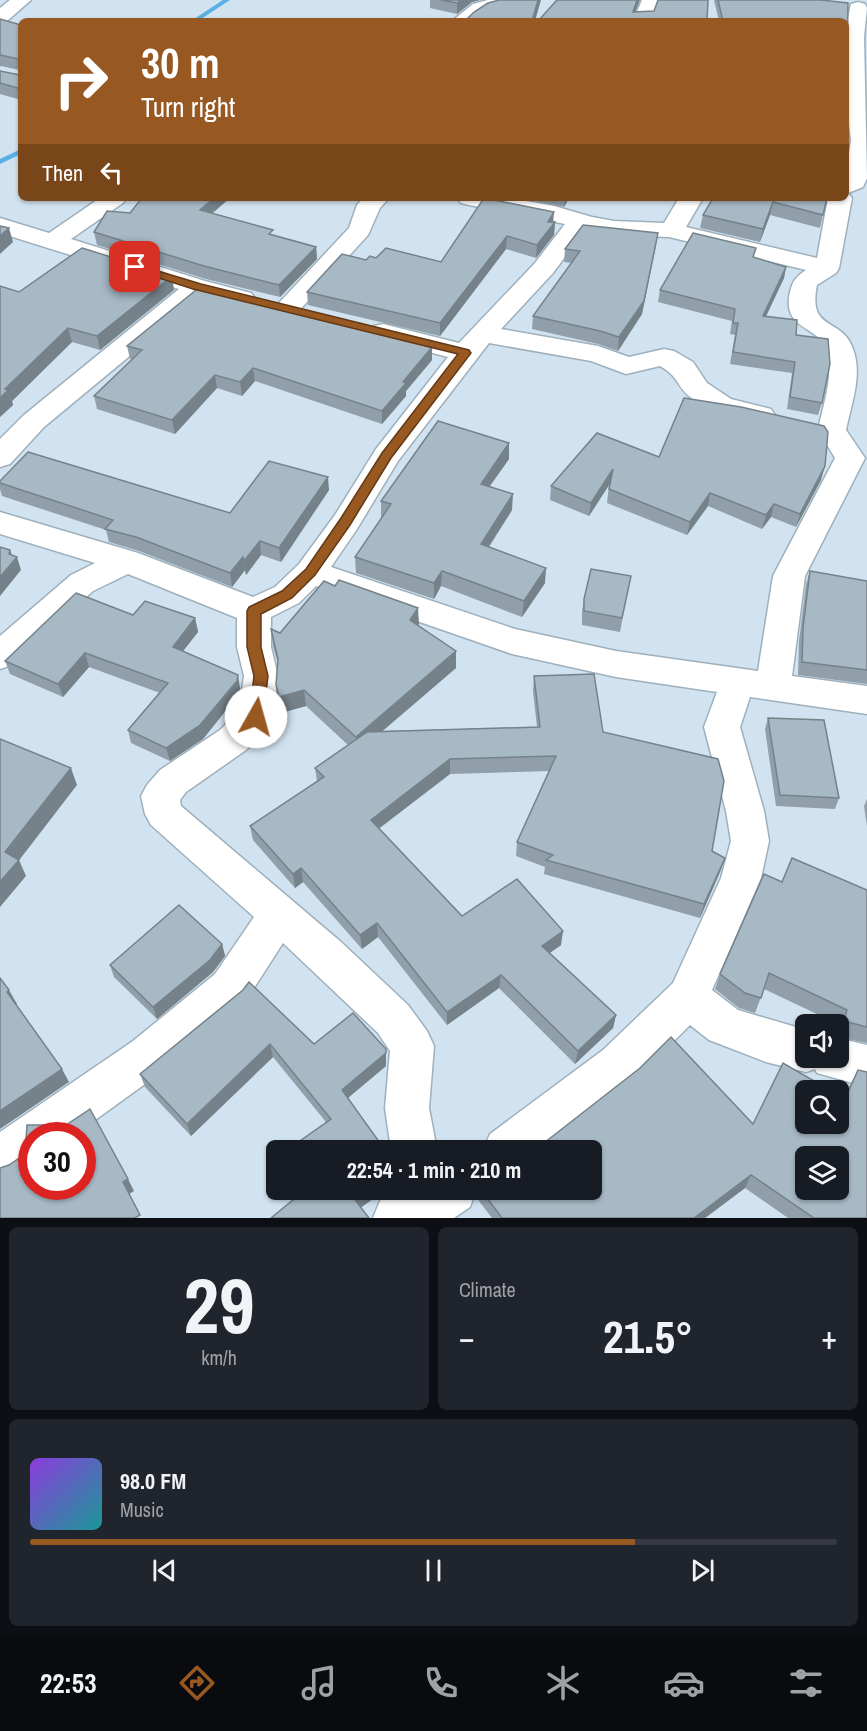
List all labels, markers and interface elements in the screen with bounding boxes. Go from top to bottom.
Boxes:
text: 30 m [141,35,220,91]
icon: right [42,42,120,120]
text: Turn right [141,89,235,125]
icon: left [95,156,128,189]
text: Then [42,158,83,188]
pin [109,241,160,292]
icon: arrive [118,250,151,283]
position arrow [224,685,288,749]
map controls [795,1014,849,1200]
button: sound [795,1014,849,1068]
button: search [795,1080,849,1134]
speed limit sign: 30 [18,1122,96,1200]
button: layers [795,1146,849,1200]
text: 22:54 · 1 min · 210 m [347,1155,521,1185]
text: 29 [183,1252,255,1357]
text: Climate [459,1276,516,1303]
text: 21.5° [603,1306,693,1367]
text: − [459,1315,475,1359]
text: + [821,1315,837,1359]
text: km/h [201,1344,237,1371]
text: 98.0 FM [120,1466,186,1496]
text: Music [120,1496,164,1523]
icon: previous [148,1554,181,1587]
icon: pause [417,1554,450,1587]
icon: next [686,1554,719,1587]
icon: directions [176,1662,218,1704]
icon: music [298,1662,340,1704]
icon: phone [420,1662,462,1704]
icon: climate [542,1662,584,1704]
icon: car [663,1662,705,1704]
icon: filters [785,1662,827,1704]
text: 22:53 [40,1665,97,1701]

